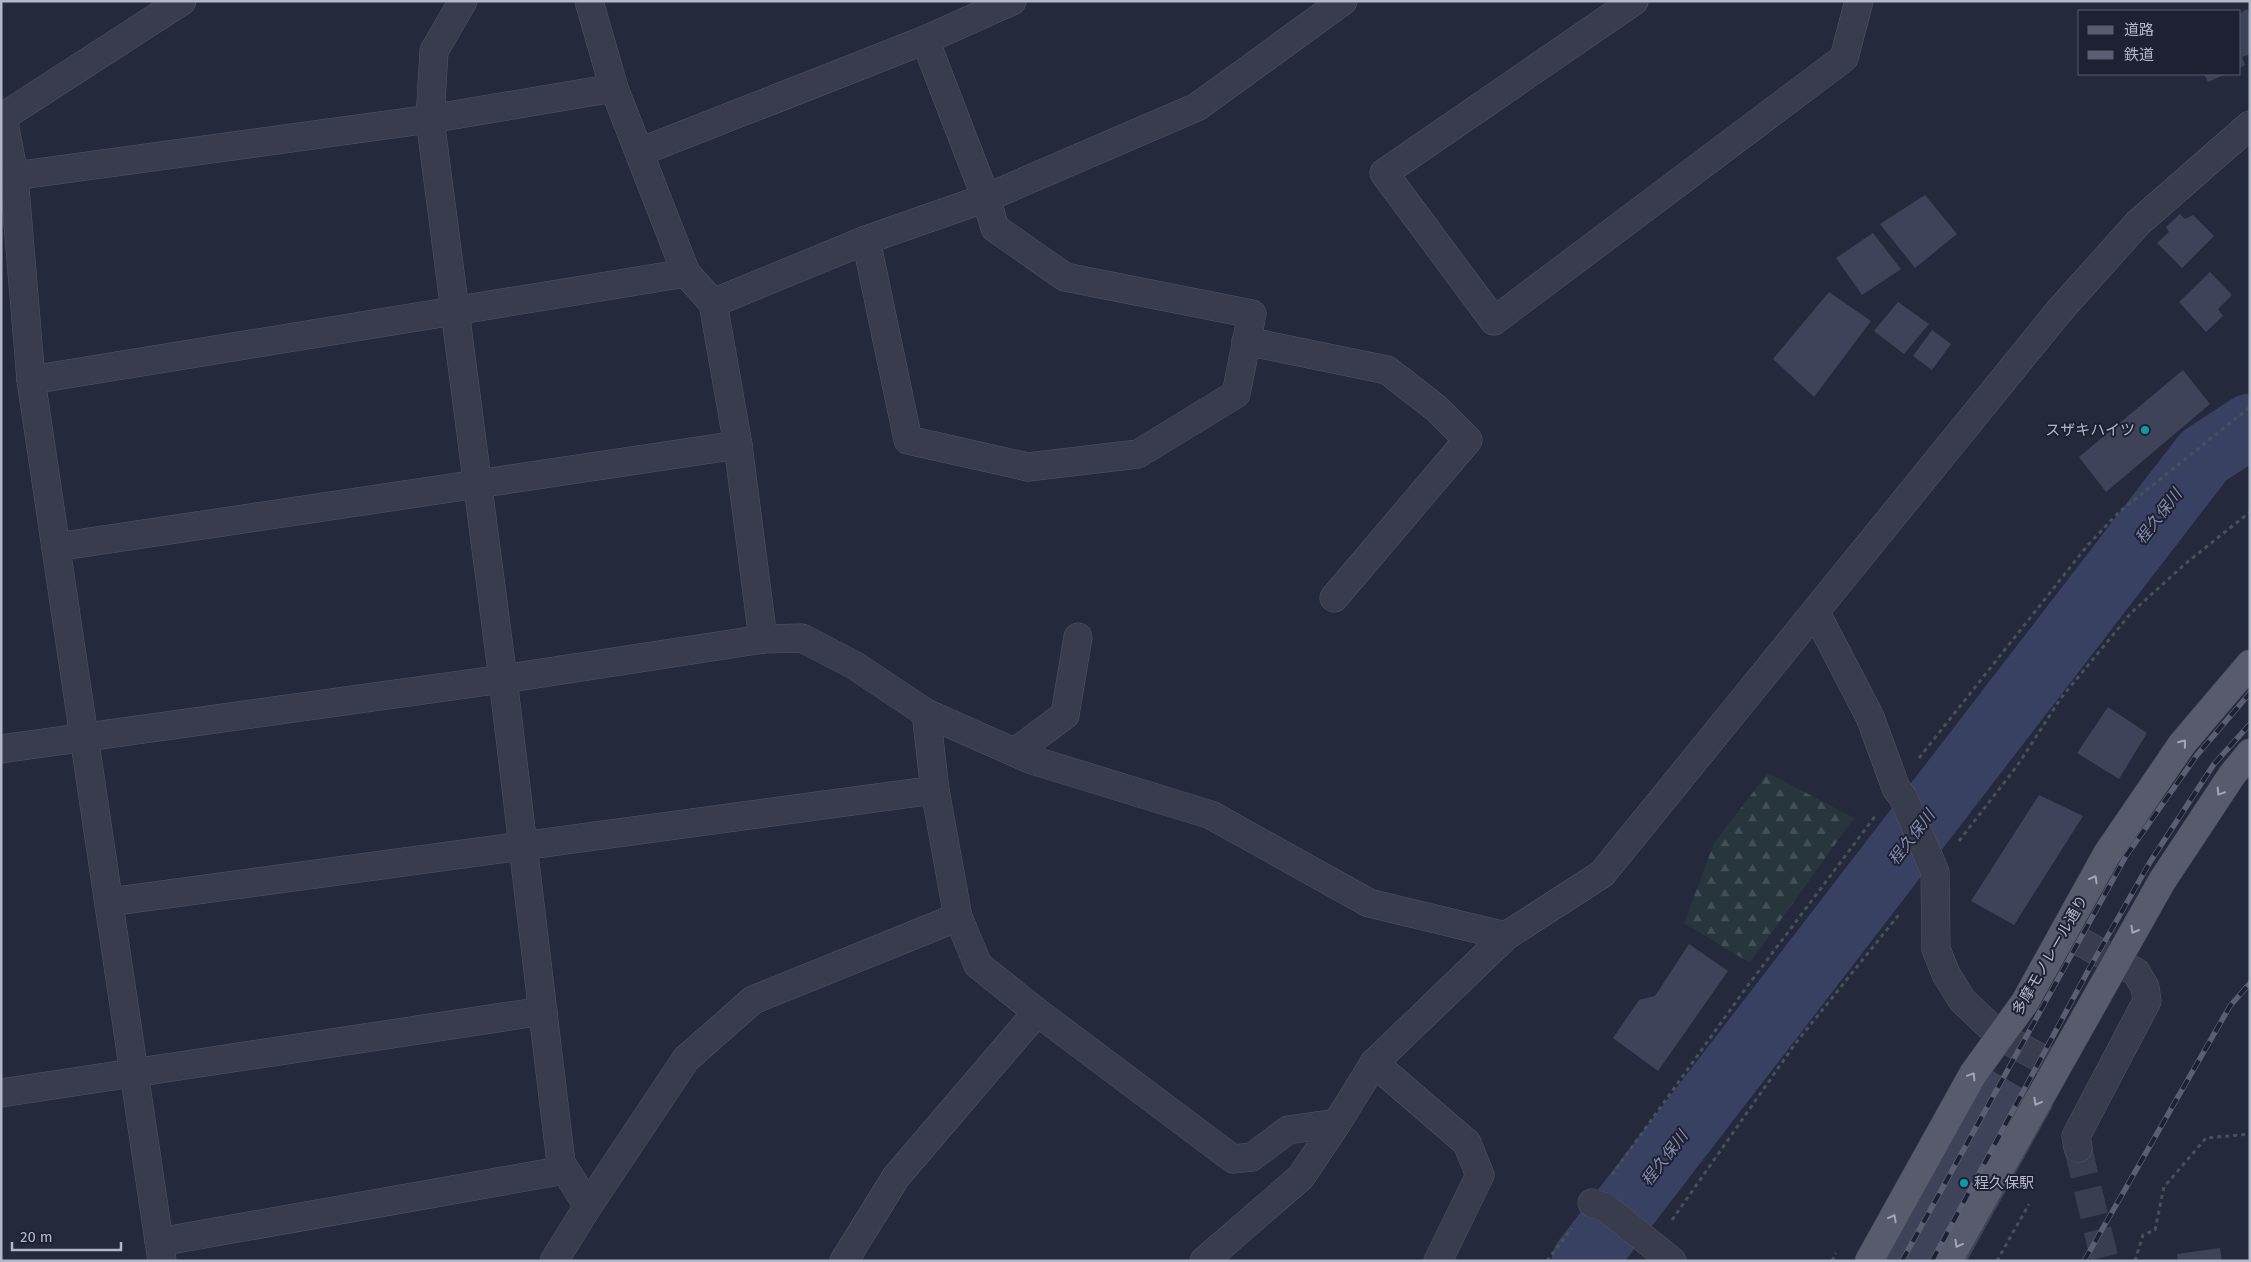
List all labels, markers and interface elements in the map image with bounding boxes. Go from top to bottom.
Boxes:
legend [2078,10,2241,75]
text: 道路 [2124,21,2154,39]
text: 鉄道 [2124,46,2154,64]
place label: スザキハイツ [2045,421,2135,439]
marker: スザキハイツ [2139,424,2151,436]
water label: 程久保川 [2131,484,2187,547]
one-way arrow [2178,740,2186,749]
one-way arrow [2217,787,2227,796]
water label: 程久保川 [1884,805,1940,868]
one-way arrow [2088,875,2098,884]
street label: 多摩モノレール通り [2008,892,2092,1018]
one-way arrow [2130,924,2140,933]
one-way arrow [1966,1073,1976,1082]
one-way arrow [2033,1096,2043,1105]
water label: 程久保川 [1637,1126,1693,1189]
place label: 程久保駅 [1974,1174,2034,1192]
marker: 程久保駅 [1958,1177,1970,1189]
one-way arrow [1887,1214,1897,1223]
scale bar [12,1220,121,1252]
text: 20 m [20,1228,53,1246]
one-way arrow [1954,1238,1964,1247]

